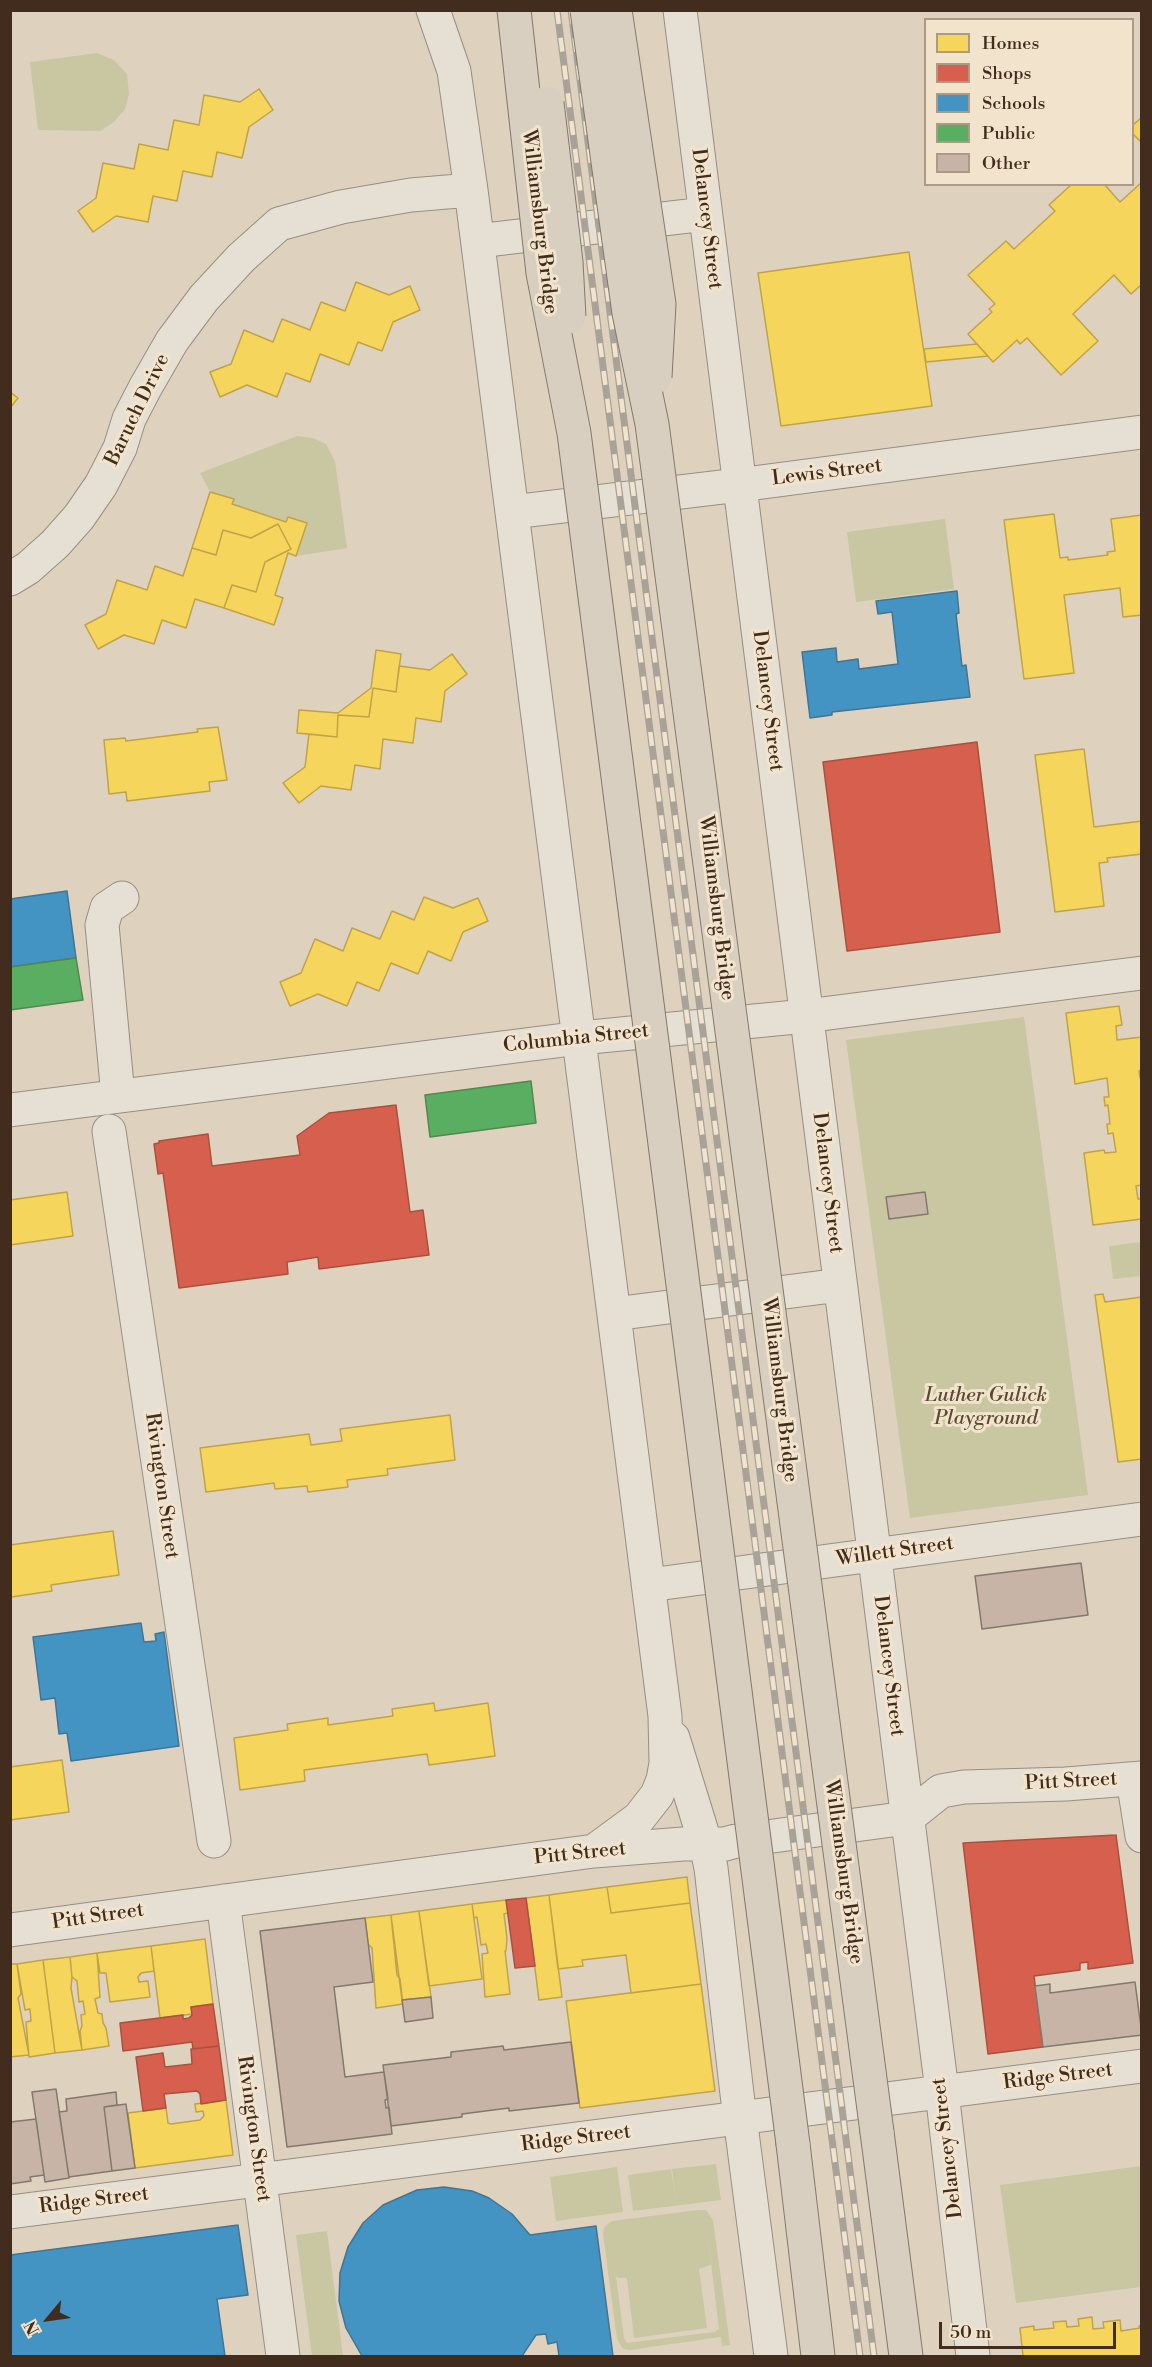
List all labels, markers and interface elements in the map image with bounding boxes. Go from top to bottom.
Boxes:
legend [924,18,1134,186]
text: Homes [982,32,1039,55]
text: Shops [982,62,1031,85]
text: Schools [982,92,1045,115]
text: Public [982,122,1035,145]
street label: Williamsburg Bridge [516,128,562,316]
street label: Delancey Street [685,147,727,291]
text: Other [982,152,1030,175]
street label: Baruch Drive [101,350,175,470]
street label: Lewis Street [771,454,883,492]
street label: Delancey Street [746,629,788,773]
street label: Williamsburg Bridge [693,814,739,1002]
street label: Columbia Street [502,1019,650,1059]
street label: Delancey Street [806,1111,848,1255]
street label: Williamsburg Bridge [756,1296,802,1484]
park label: Luther Gulick Playground [925,1384,1047,1431]
street label: Rivington Street [139,1411,183,1561]
street label: Willett Street [835,1532,955,1572]
street label: Delancey Street [867,1594,909,1738]
street label: Pitt Street [1024,1768,1118,1796]
street label: Williamsburg Bridge [818,1778,868,1966]
street label: Pitt Street [533,1837,627,1871]
street label: Pitt Street [50,1899,146,1935]
street label: Rivington Street [231,2054,275,2204]
street label: Ridge Street [1002,2058,1114,2096]
street label: Delancey Street [927,2076,969,2220]
street label: Ridge Street [520,2120,632,2158]
street label: Ridge Street [38,2182,150,2220]
north arrow [18,2289,78,2349]
scale bar [942,2310,1119,2348]
text: N [20,2317,44,2338]
text: 50 m [950,2321,991,2344]

